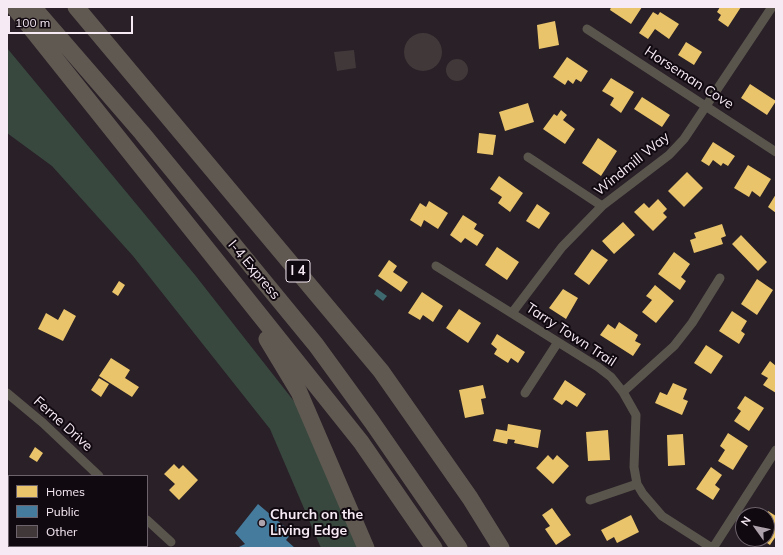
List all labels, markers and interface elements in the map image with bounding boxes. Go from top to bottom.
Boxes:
scale bar [10,8,135,34]
text: 100 m [15,15,50,30]
street label: Horseman Cove [641,43,737,113]
street label: Windmill Way [591,129,673,199]
street label: I-4 Express [224,237,284,303]
road number: I 4 [286,260,310,282]
street label: Tarry Town Trail [523,300,619,370]
street label: Ferne Drive [30,393,96,455]
legend [8,475,148,547]
text: Homes [46,484,85,499]
text: Public [46,504,80,519]
place label: Church on the Living Edge [270,507,363,540]
north arrow [735,507,775,547]
text: N [738,514,754,528]
marker: Church on the Living Edge [257,518,267,528]
text: Other [46,524,77,539]

